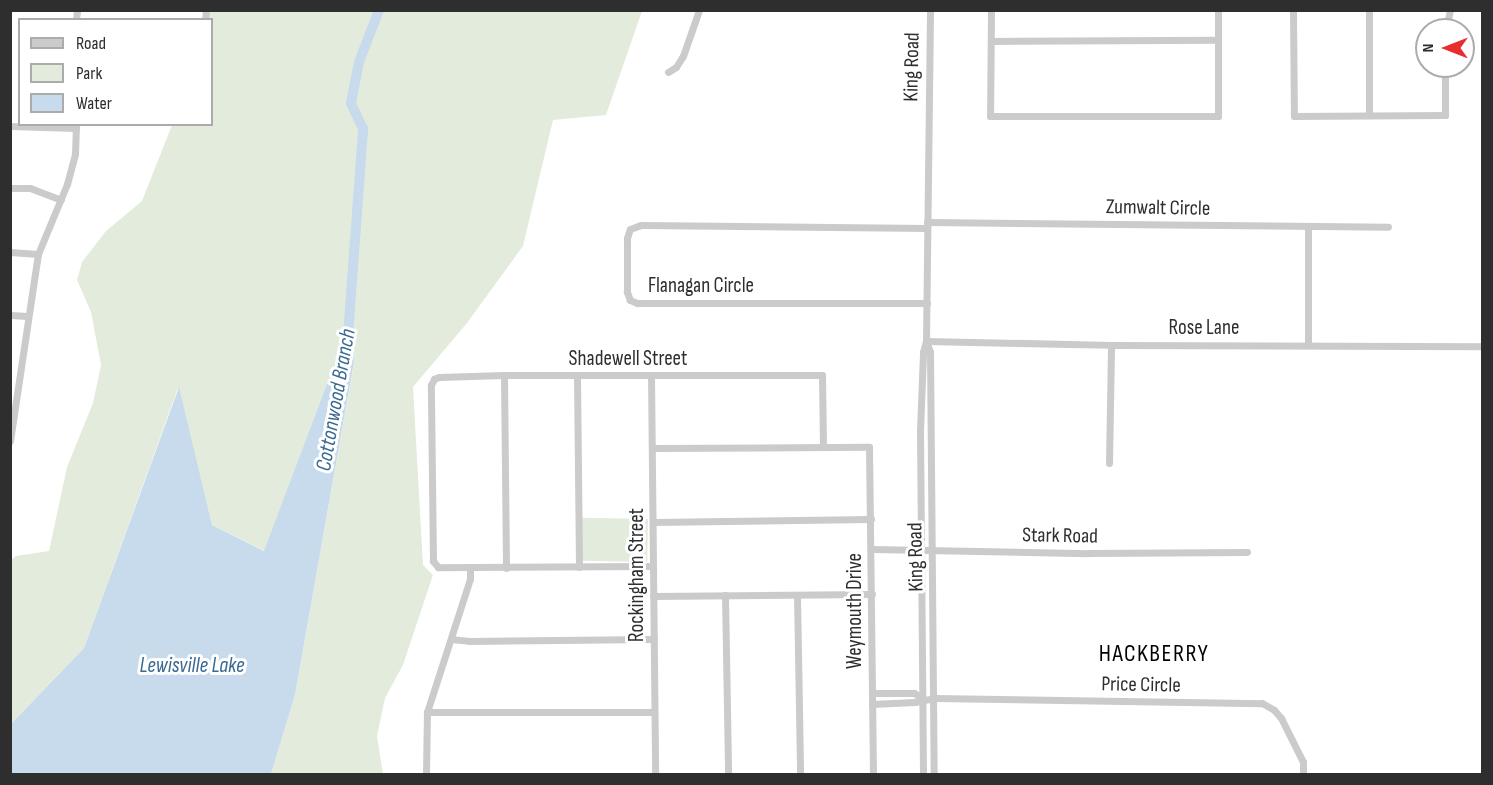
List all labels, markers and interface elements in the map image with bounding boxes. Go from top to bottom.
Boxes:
legend [18,18,213,126]
north arrow [1415,18,1475,78]
street label: King Road [899,32,925,102]
text: Road [76,33,106,54]
text: N [1419,44,1438,52]
text: Park [76,63,102,84]
text: Water [76,93,112,114]
street label: Zumwalt Circle [1106,194,1210,222]
street label: Flanagan Circle [648,273,754,299]
street label: Rose Lane [1169,315,1239,341]
water label: Cottonwood Branch [310,327,362,473]
street label: Shadewell Street [569,346,687,372]
street label: Rockingham Street [624,508,650,642]
street label: King Road [903,522,929,592]
street label: Stark Road [1022,523,1098,549]
street label: Weymouth Drive [842,553,868,669]
district label: HACKBERRY [1099,640,1209,668]
water label: Lewisville Lake [139,653,245,679]
street label: Price Circle [1101,672,1181,698]

